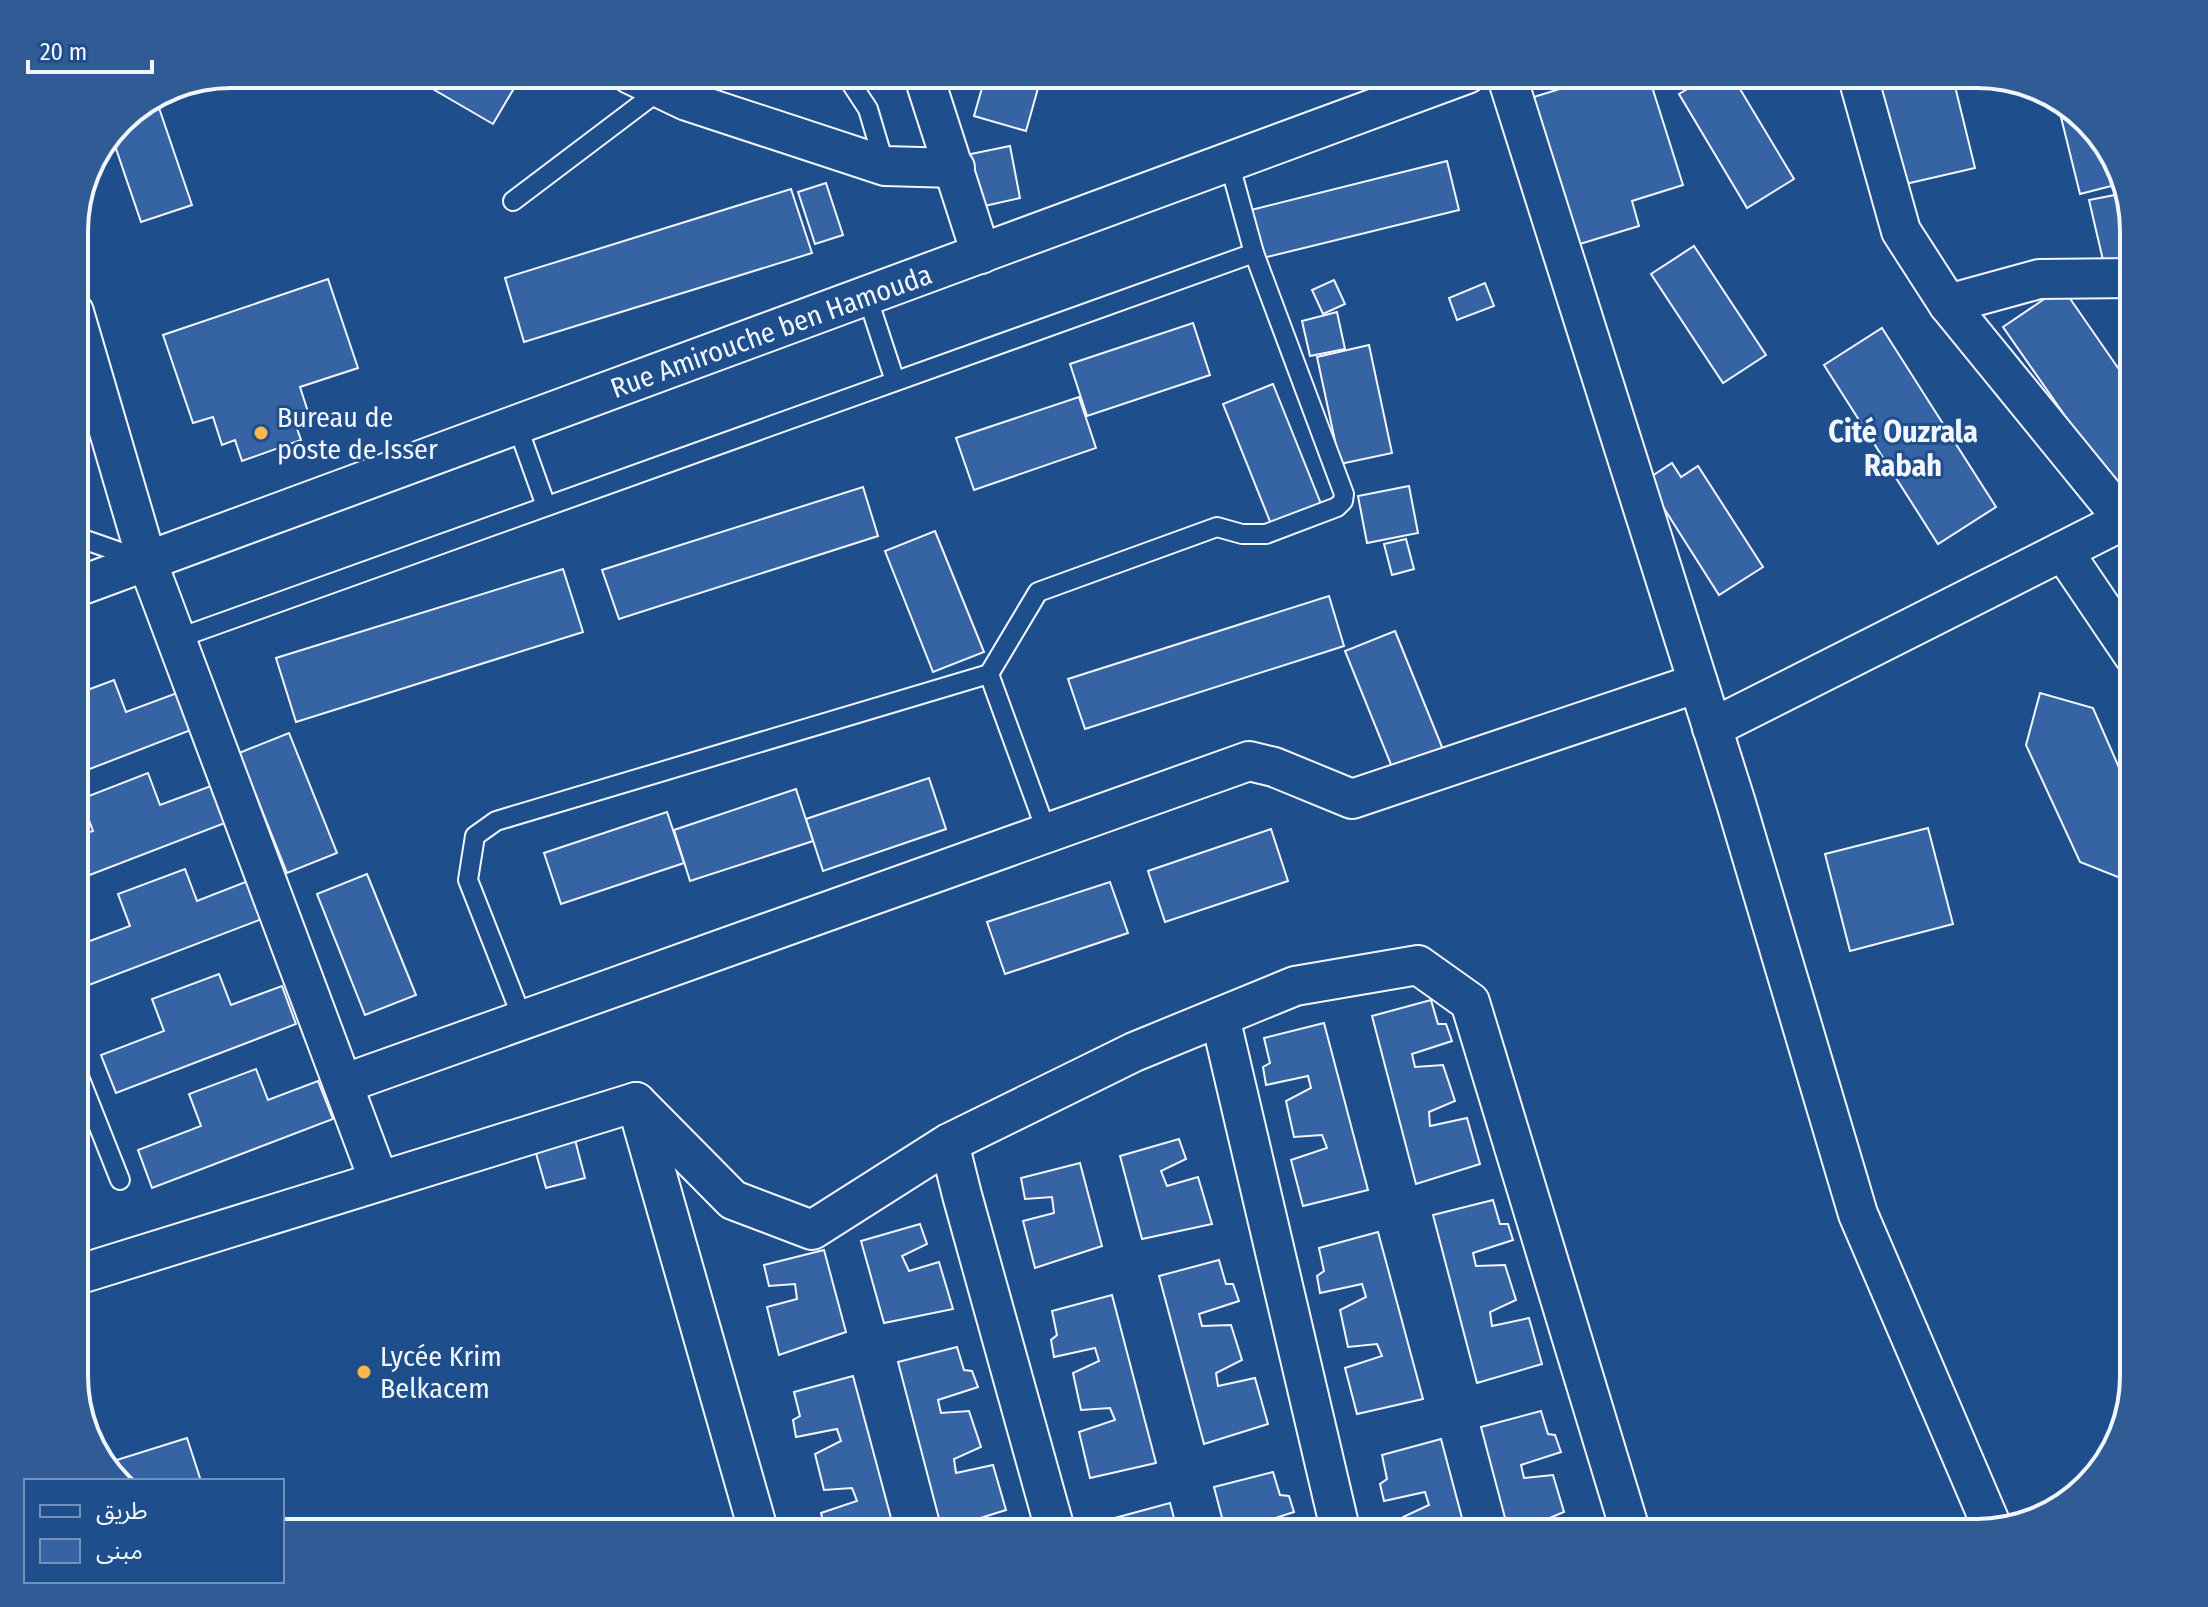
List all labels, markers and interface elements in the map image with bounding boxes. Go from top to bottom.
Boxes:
scale bar [28,24,152,74]
text: 20 m [40,38,87,66]
street label: Rue Amirouche ben Hamouda [606,258,936,405]
place label: Bureau de poste de Isser [277,401,438,466]
district label: Cité Ouzrala Rabah [1828,414,1978,484]
marker: Bureau de poste de Isser [252,424,270,442]
place label: Lycée Krim Belkacem [380,1340,502,1405]
marker: Lycée Krim Belkacem [355,1363,373,1381]
legend [24,1479,284,1583]
text: طريق [96,1497,148,1526]
text: مبنى [96,1537,143,1565]

